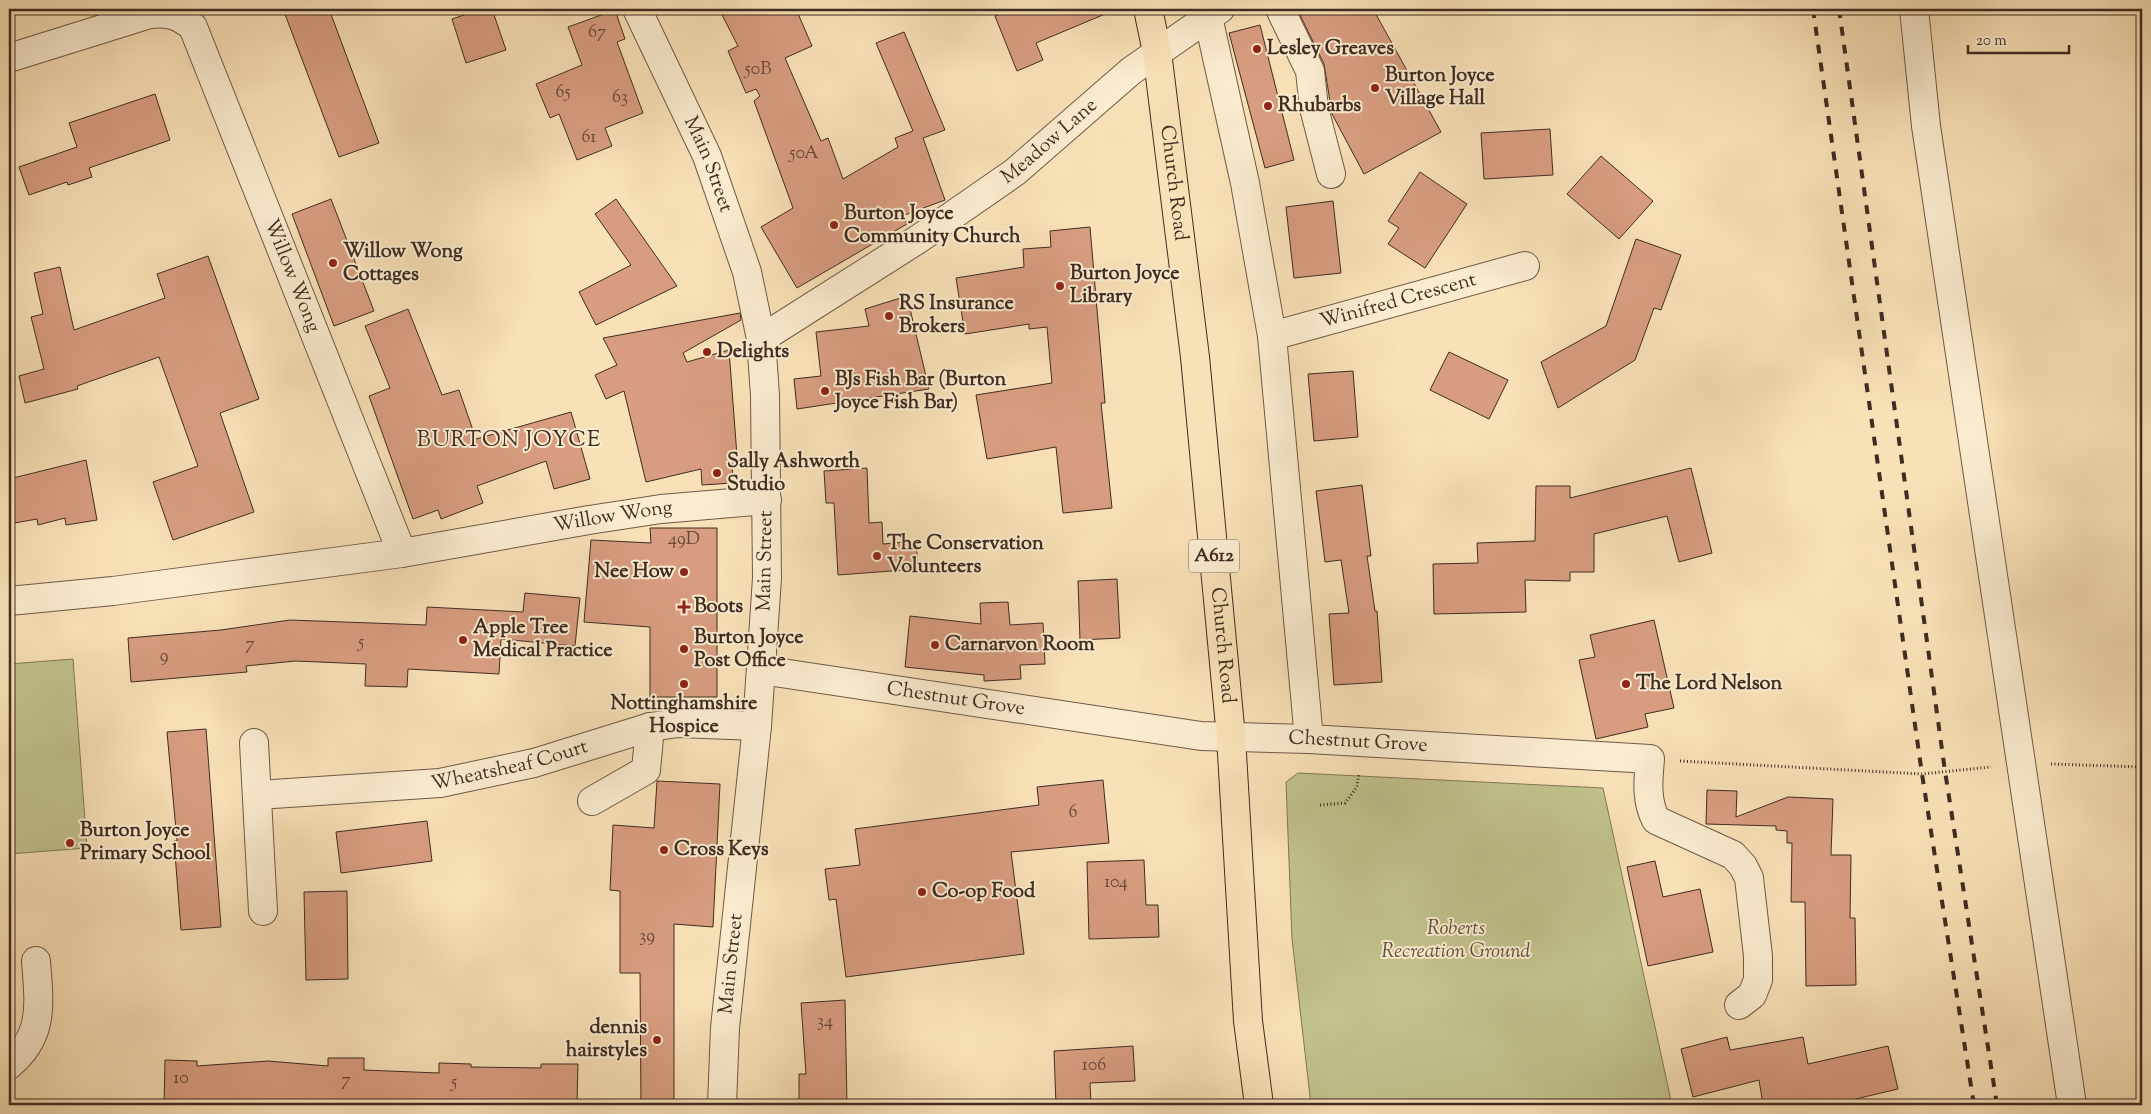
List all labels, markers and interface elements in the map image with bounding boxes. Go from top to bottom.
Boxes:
house number: 67 [588,20,606,46]
scale bar [1968,22,2070,54]
text: 20 m [1976,31,2007,52]
place label: Lesley Greaves [1267,35,1394,64]
marker: Lesley Greaves [1251,43,1263,55]
house number: 50B [743,57,772,83]
place label: Burton Joyce Village Hall [1385,62,1495,114]
house number: 65 [555,80,571,106]
marker: Burton Joyce Village Hall [1369,82,1381,94]
house number: 63 [612,85,628,111]
street label: Meadow Lane [995,92,1104,192]
place label: Rhubarbs [1278,92,1361,121]
marker: Rhubarbs [1262,100,1274,112]
street label: Main Street [676,112,740,216]
street label: Church Road [1152,123,1195,243]
house number: 61 [582,125,596,151]
house number: 50A [788,141,819,167]
place label: Burton Joyce Community Church [844,200,1021,252]
street label: Willow Wong [256,215,328,337]
marker: Burton Joyce Community Church [828,219,840,231]
place label: Willow Wong Cottages [343,238,463,290]
marker: Willow Wong Cottages [327,257,339,269]
place label: Burton Joyce Library [1070,260,1180,312]
street label: Winifred Crescent [1317,266,1480,337]
marker: Burton Joyce Library [1054,280,1066,292]
place label: RS Insurance Brokers [899,290,1014,342]
marker: RS Insurance Brokers [883,310,895,322]
place label: Delights [717,338,789,367]
marker: Delights [701,346,713,358]
place label: BJs Fish Bar (Burton Joyce Fish Bar) [833,366,1006,418]
marker: BJs Fish Bar (Burton Joyce Fish Bar) [819,385,831,397]
district label: BURTON JOYCE [417,425,601,457]
place label: Sally Ashworth Studio [727,448,861,500]
marker: Sally Ashworth Studio [711,467,723,479]
street label: Willow Wong [551,494,674,541]
street label: Main Street [751,510,781,612]
house number: 49D [668,527,700,553]
place label: The Conservation Volunteers [887,530,1044,582]
road number: A612 [1189,540,1239,572]
marker: The Conservation Volunteers [871,550,883,562]
place label: Nee How [594,558,674,587]
marker: Nee How [678,566,690,578]
street label: Church Road [1202,586,1242,705]
place label: Boots [694,593,743,622]
marker: Boots [678,601,690,613]
place label: Apple Tree Medical Practice [473,614,613,666]
place label: Burton Joyce Post Office [694,624,804,676]
house number: 5 [357,630,364,656]
place label: Carnarvon Room [945,631,1095,660]
house number: 7 [245,632,255,658]
marker: Apple Tree Medical Practice [457,634,469,646]
marker: Carnarvon Room [929,639,941,651]
marker: Burton Joyce Post Office [678,643,690,655]
house number: 9 [160,644,169,670]
place label: The Lord Nelson [1636,670,1783,699]
street label: Chestnut Grove [885,674,1027,724]
marker: Nottinghamshire Hospice [678,678,690,690]
marker: The Lord Nelson [1620,678,1632,690]
place label: Nottinghamshire Hospice [611,690,757,742]
street label: Chestnut Grove [1288,724,1428,760]
street label: Wheatsheaf Court [429,733,592,799]
house number: 6 [1069,800,1078,826]
place label: Burton Joyce Primary School [80,817,212,869]
place label: Cross Keys [674,836,769,865]
marker: Burton Joyce Primary School [64,837,76,849]
marker: Cross Keys [658,844,670,856]
house number: 104 [1104,870,1128,896]
place label: Co-op Food [932,878,1036,907]
marker: Co-op Food [916,886,928,898]
street label: Main Street [712,912,752,1016]
park label: Roberts Recreation Ground [1381,915,1531,967]
house number: 39 [639,924,655,950]
house number: 34 [817,1009,833,1035]
place label: dennis hairstyles [566,1014,647,1066]
marker: dennis hairstyles [651,1034,663,1046]
house number: 106 [1082,1053,1106,1079]
house number: 10 [173,1066,189,1092]
house number: 7 [341,1068,351,1094]
house number: 5 [450,1070,457,1096]

